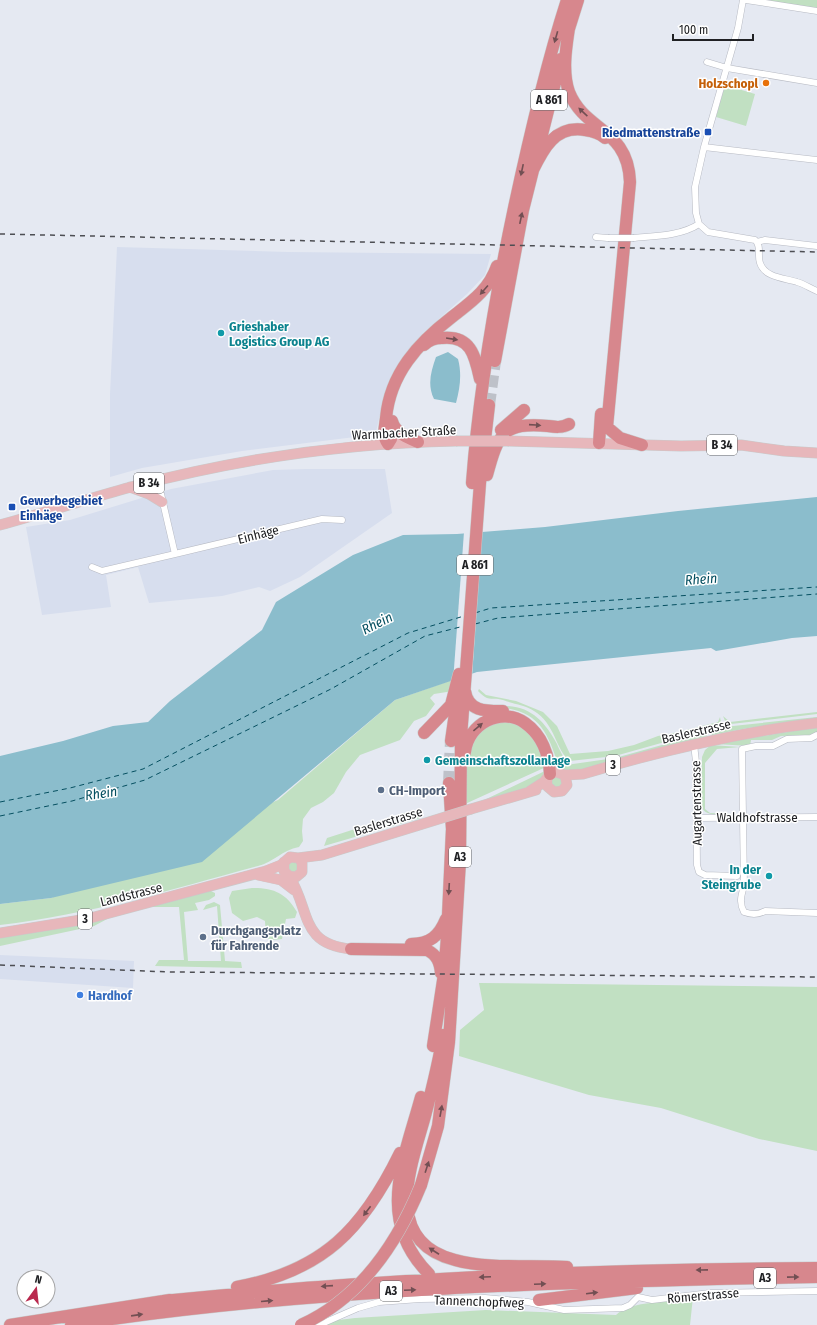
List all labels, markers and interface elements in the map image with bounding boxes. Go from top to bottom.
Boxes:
scale bar [673,16,753,42]
text: 100 m [679,23,708,37]
one-way arrow [553,32,559,44]
place label: Holzschopl [698,76,758,91]
marker: Holzschopl [761,78,771,88]
road number: A 861 [531,90,567,110]
one-way arrow [578,107,588,117]
place label: Riedmattenstraße [602,125,700,140]
marker: Riedmattenstraße [703,127,713,137]
one-way arrow [519,164,525,176]
one-way arrow [519,212,525,225]
one-way arrow [479,285,489,295]
place label: Grieshaber Logistics Group AG [229,319,330,349]
marker: Grieshaber Logistics Group AG [216,328,226,338]
one-way arrow [446,336,458,342]
street label: Warmbacher Straße [351,422,457,443]
one-way arrow [529,422,541,429]
road number: B 34 [707,435,737,455]
road number: B 34 [134,473,164,493]
place label: Gewerbegebiet Einhäge [20,493,103,523]
marker: Gewerbegebiet Einhäge [7,502,17,512]
street label: Einhäge [236,522,280,547]
road number: A 861 [457,555,493,575]
water label: Rhein [684,570,718,589]
water label: Rhein [359,609,396,638]
street label: Baslerstrasse [660,716,732,747]
one-way arrow [473,722,484,731]
place label: Gemeinschaftszollanlage [435,753,571,768]
marker: Gemeinschaftszollanlage [422,755,432,765]
road number: 3 [606,755,620,775]
street label: Augartenstrasse [688,760,705,846]
water label: Rhein [84,783,118,804]
place label: CH-Import [389,783,446,798]
marker: CH-Import [376,785,386,795]
street label: Baslerstrasse [352,804,424,839]
street label: Waldhofstrasse [716,810,798,825]
road number: A3 [449,847,471,867]
place label: In der Steingrube [702,862,761,892]
marker: In der Steingrube [764,871,774,881]
street label: Landstrasse [99,880,164,909]
one-way arrow [446,883,452,896]
road number: 3 [78,909,92,929]
place label: Durchgangsplatz für Fahrende [211,923,301,953]
marker: Durchgangsplatz für Fahrende [198,932,208,942]
place label: Hardhof [88,988,134,1003]
marker: Hardhof [75,990,85,1000]
one-way arrow [438,1105,444,1117]
one-way arrow [424,1161,430,1173]
one-way arrow [363,1205,371,1216]
one-way arrow [429,1247,439,1255]
one-way arrow [695,1267,708,1273]
road number: A3 [754,1268,776,1288]
north arrow [16,1269,56,1309]
text: N [34,1273,43,1287]
one-way arrow [478,1274,491,1280]
one-way arrow [787,1274,799,1281]
road number: A3 [380,1281,402,1301]
one-way arrow [534,1281,546,1288]
one-way arrow [321,1282,333,1289]
street label: Römerstrasse [666,1285,740,1306]
one-way arrow [404,1287,416,1294]
one-way arrow [586,1290,598,1297]
street label: Tannenchopfweg [434,1292,525,1311]
one-way arrow [261,1297,273,1304]
one-way arrow [131,1312,144,1318]

